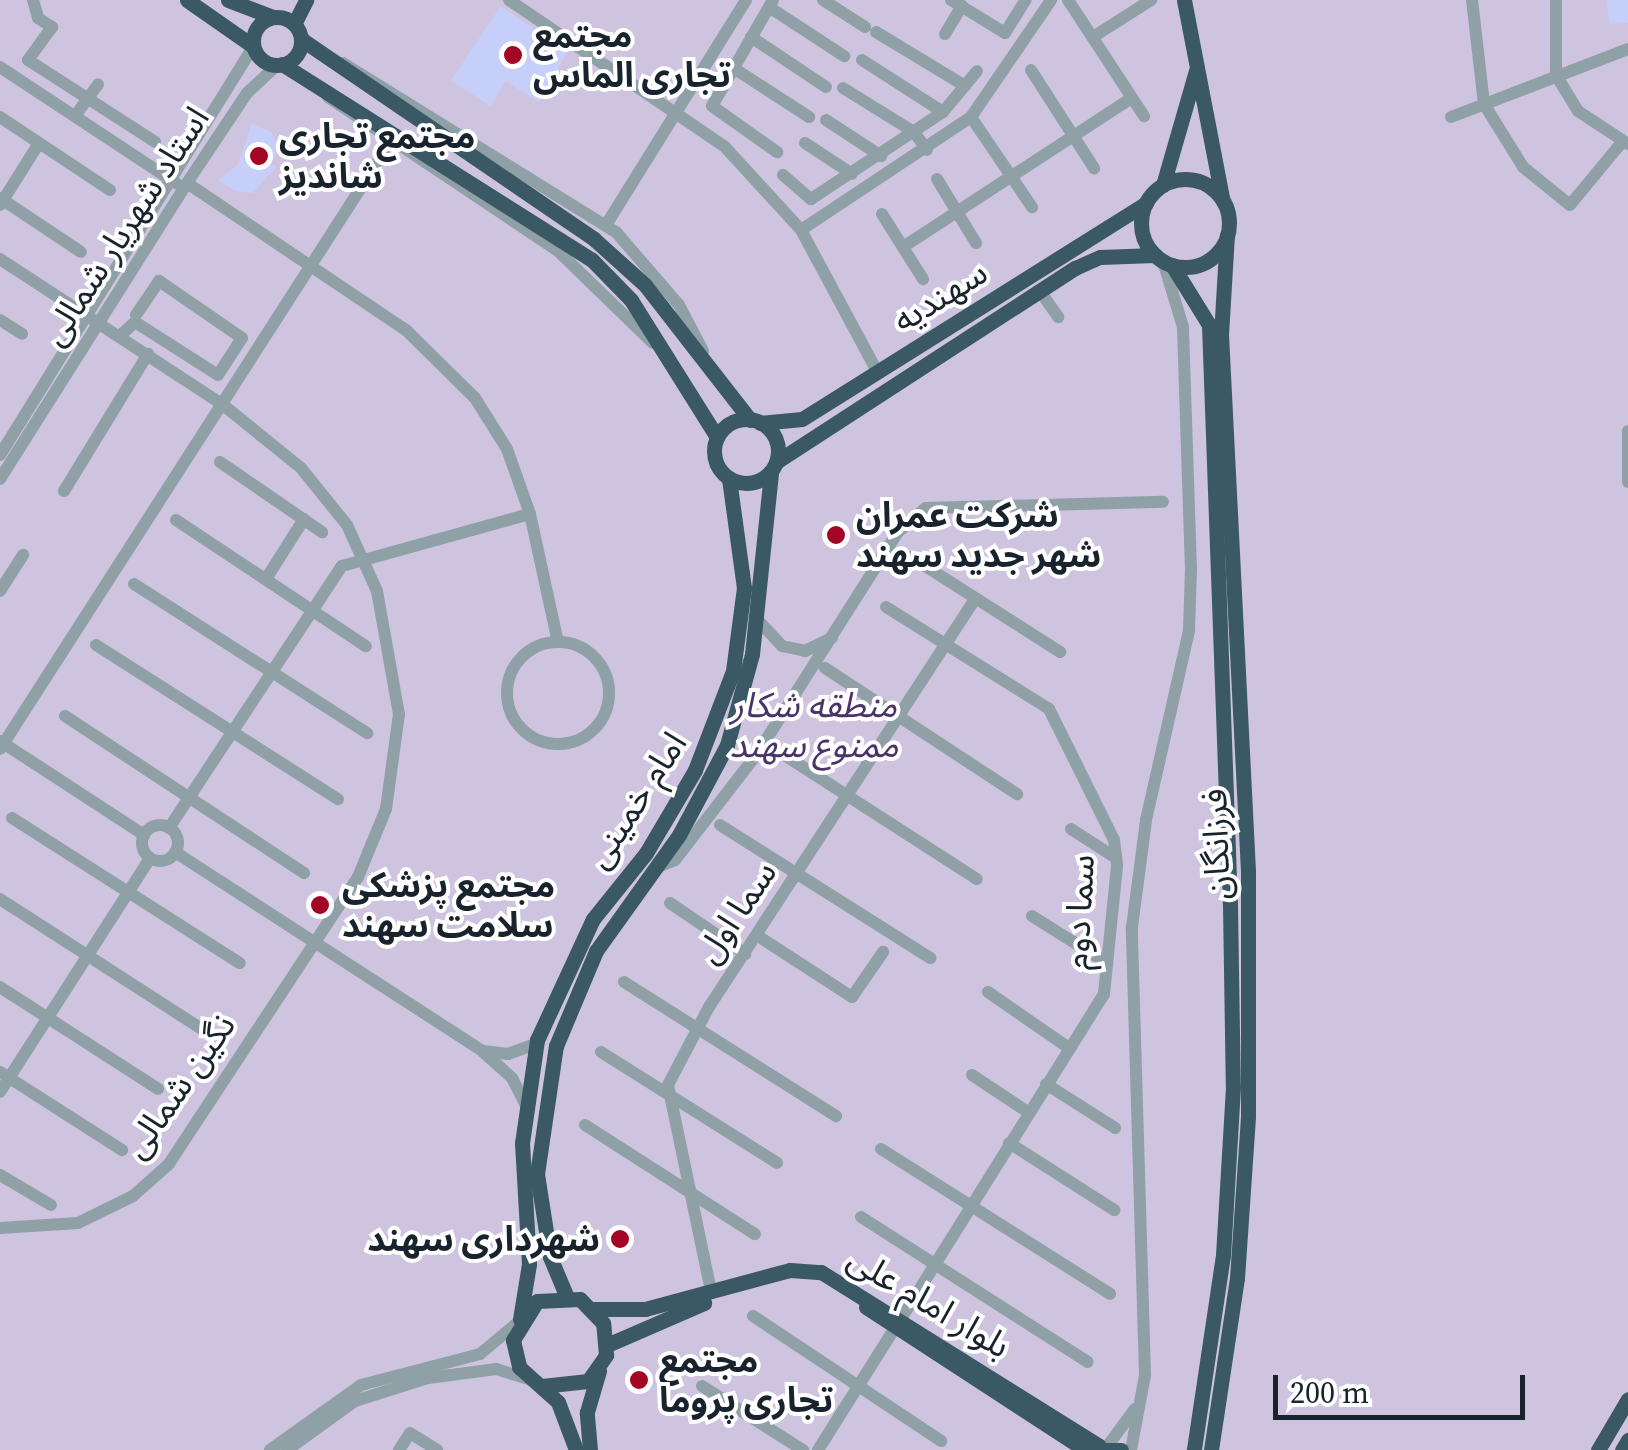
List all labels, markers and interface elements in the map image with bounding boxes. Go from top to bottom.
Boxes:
place label: مجتمع تجاری الماس [533,14,731,96]
marker: مجتمع تجاری الماس [502,44,524,66]
street label: استاد شهریار شمالی [32,99,218,353]
place label: مجتمع تجاری شاندیز [279,115,475,197]
marker: مجتمع تجاری شاندیز [248,145,270,167]
street label: سهندیه [885,251,995,341]
place label: شرکت عمران شهر جدید سهند [856,494,1101,576]
marker: شرکت عمران شهر جدید سهند [825,524,847,546]
park label: منطقه شکار ممنوع سهند [730,684,898,766]
street label: امام خمینی [577,724,695,876]
street label: فرزانگان [1193,788,1239,900]
street label: سما اول [687,853,785,971]
street label: سما دوم [1055,853,1103,971]
place label: مجتمع پزشکی سلامت سهند [342,864,555,946]
marker: مجتمع پزشکی سلامت سهند [307,892,333,918]
street label: نگین شمالی [114,1006,244,1166]
place label: شهرداری سهند [367,1218,600,1260]
marker: شهرداری سهند [609,1228,631,1250]
street label: بلوار امام علی [840,1237,1018,1367]
place label: مجتمع تجاری پروما [659,1339,833,1421]
scale bar [1278,1355,1530,1417]
marker: مجتمع تجاری پروما [628,1369,650,1391]
text: 200 m [1290,1372,1369,1413]

